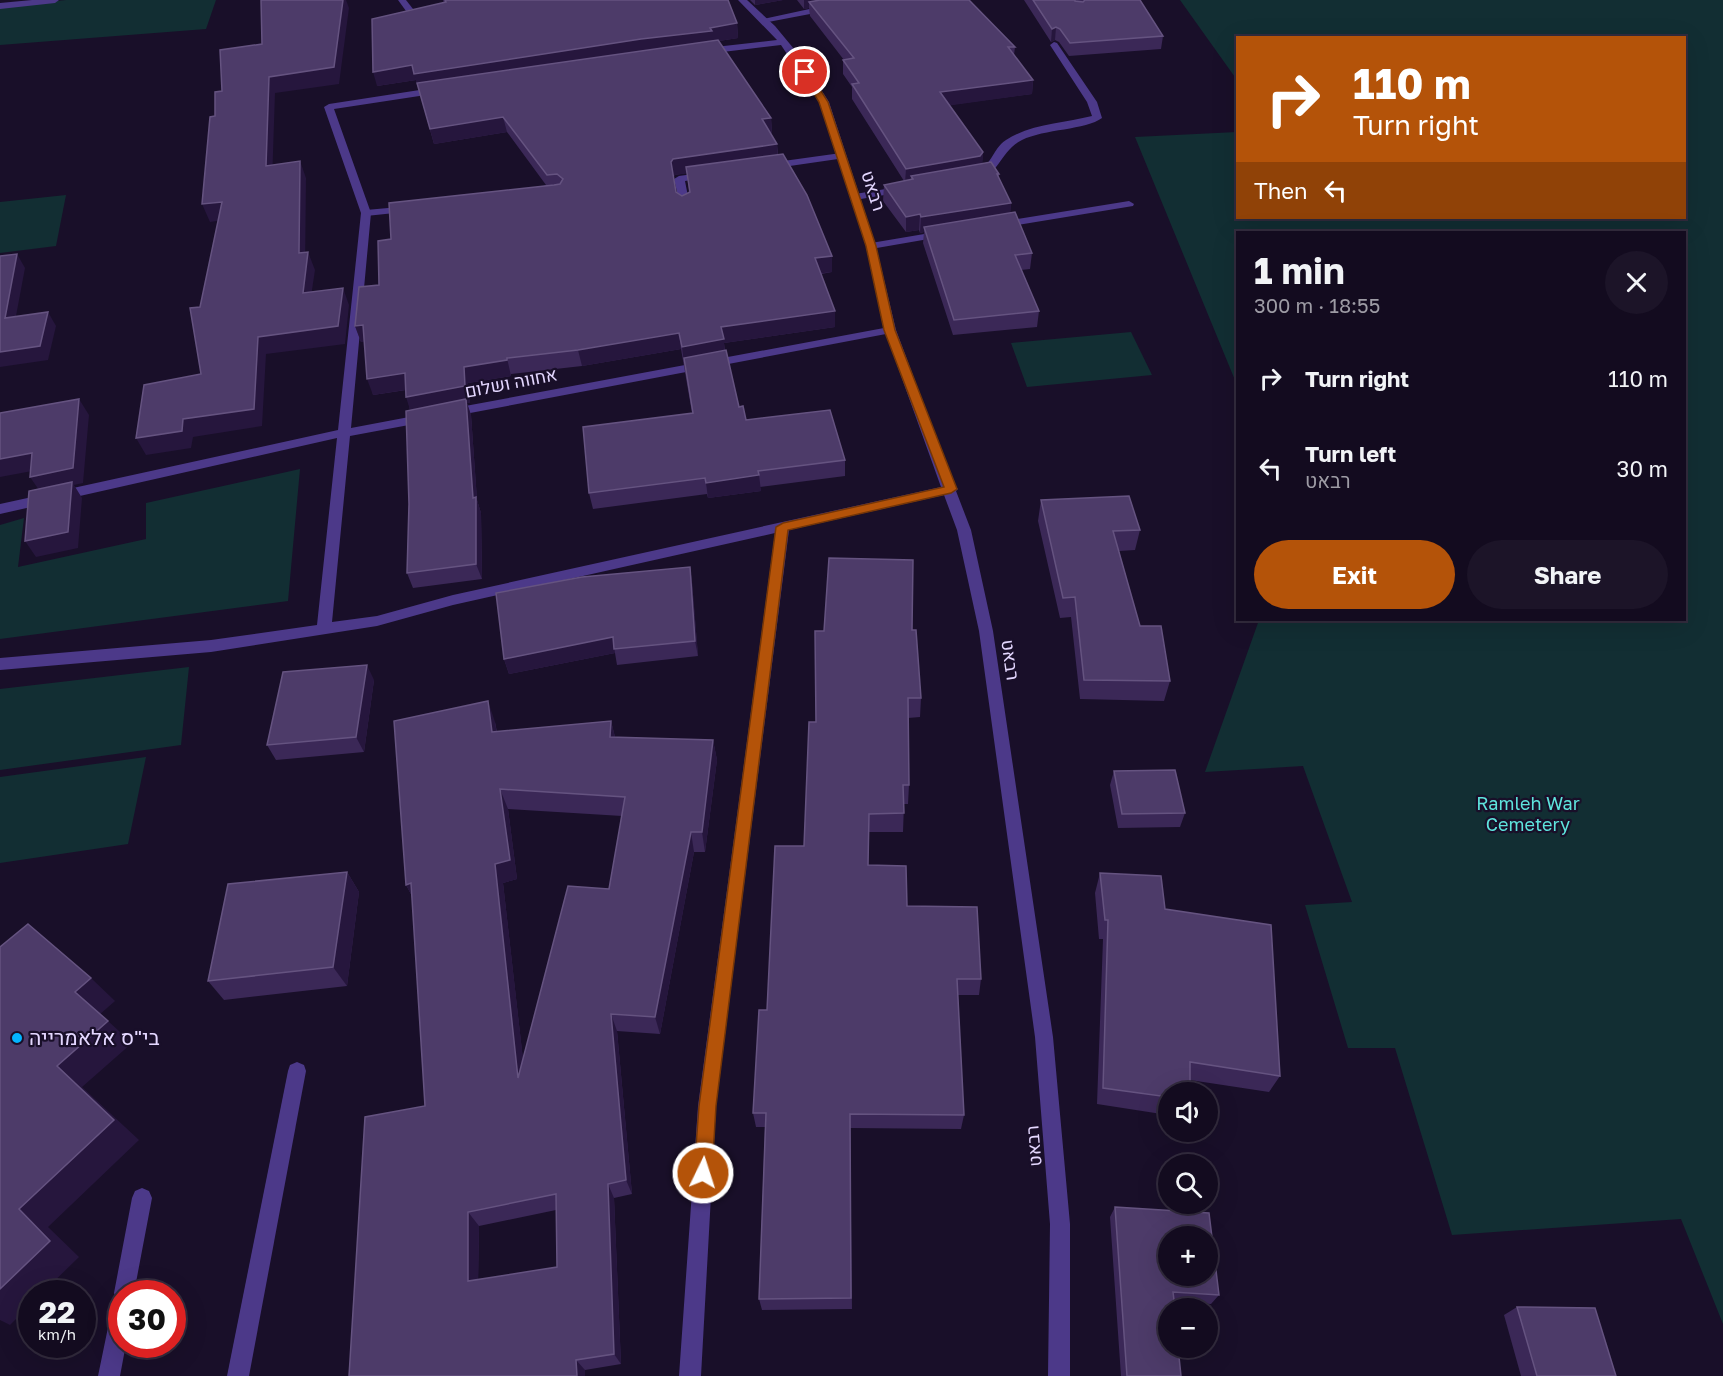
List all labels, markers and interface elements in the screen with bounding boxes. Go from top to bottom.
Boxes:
pin [779,46,830,97]
icon: arrive [788,55,821,88]
text: 110 m [1353,58,1471,108]
icon: right [1254,60,1332,138]
text: Turn right [1353,109,1479,141]
street label: רבאט [857,168,891,214]
icon: left [1319,174,1352,207]
text: Then [1254,177,1307,204]
text: 1 min [1254,249,1345,292]
button: close [1605,251,1668,314]
text: 300 m · 18:55 [1254,293,1380,317]
street label: אחווה ושלום [463,362,559,402]
icon: right [1254,362,1287,395]
text: Turn right [1305,365,1409,392]
text: 110 m [1608,365,1668,392]
text: Turn left [1305,440,1396,467]
icon: left [1254,452,1287,485]
text: 30 m [1617,455,1668,482]
text: רבאט [1305,468,1351,492]
button: Exit [1254,540,1455,609]
button: Share [1467,540,1668,609]
street label: רבאט [997,638,1025,682]
park label: Ramleh War Cemetery [1476,792,1580,835]
place label: בי"ס אלאמרייה [29,1024,160,1050]
marker: בי"ס אלאמרייה [10,1031,24,1045]
map controls [1158,1082,1218,1358]
button: sound [1158,1082,1218,1142]
street label: רבאט [1020,1125,1046,1167]
position arrow [671,1141,735,1205]
button: search [1158,1154,1218,1214]
button: + [1158,1226,1218,1286]
speed limit sign: 30 [108,1280,186,1358]
text: 22 [39,1294,75,1330]
button: − [1158,1298,1218,1358]
text: km/h [38,1325,76,1343]

